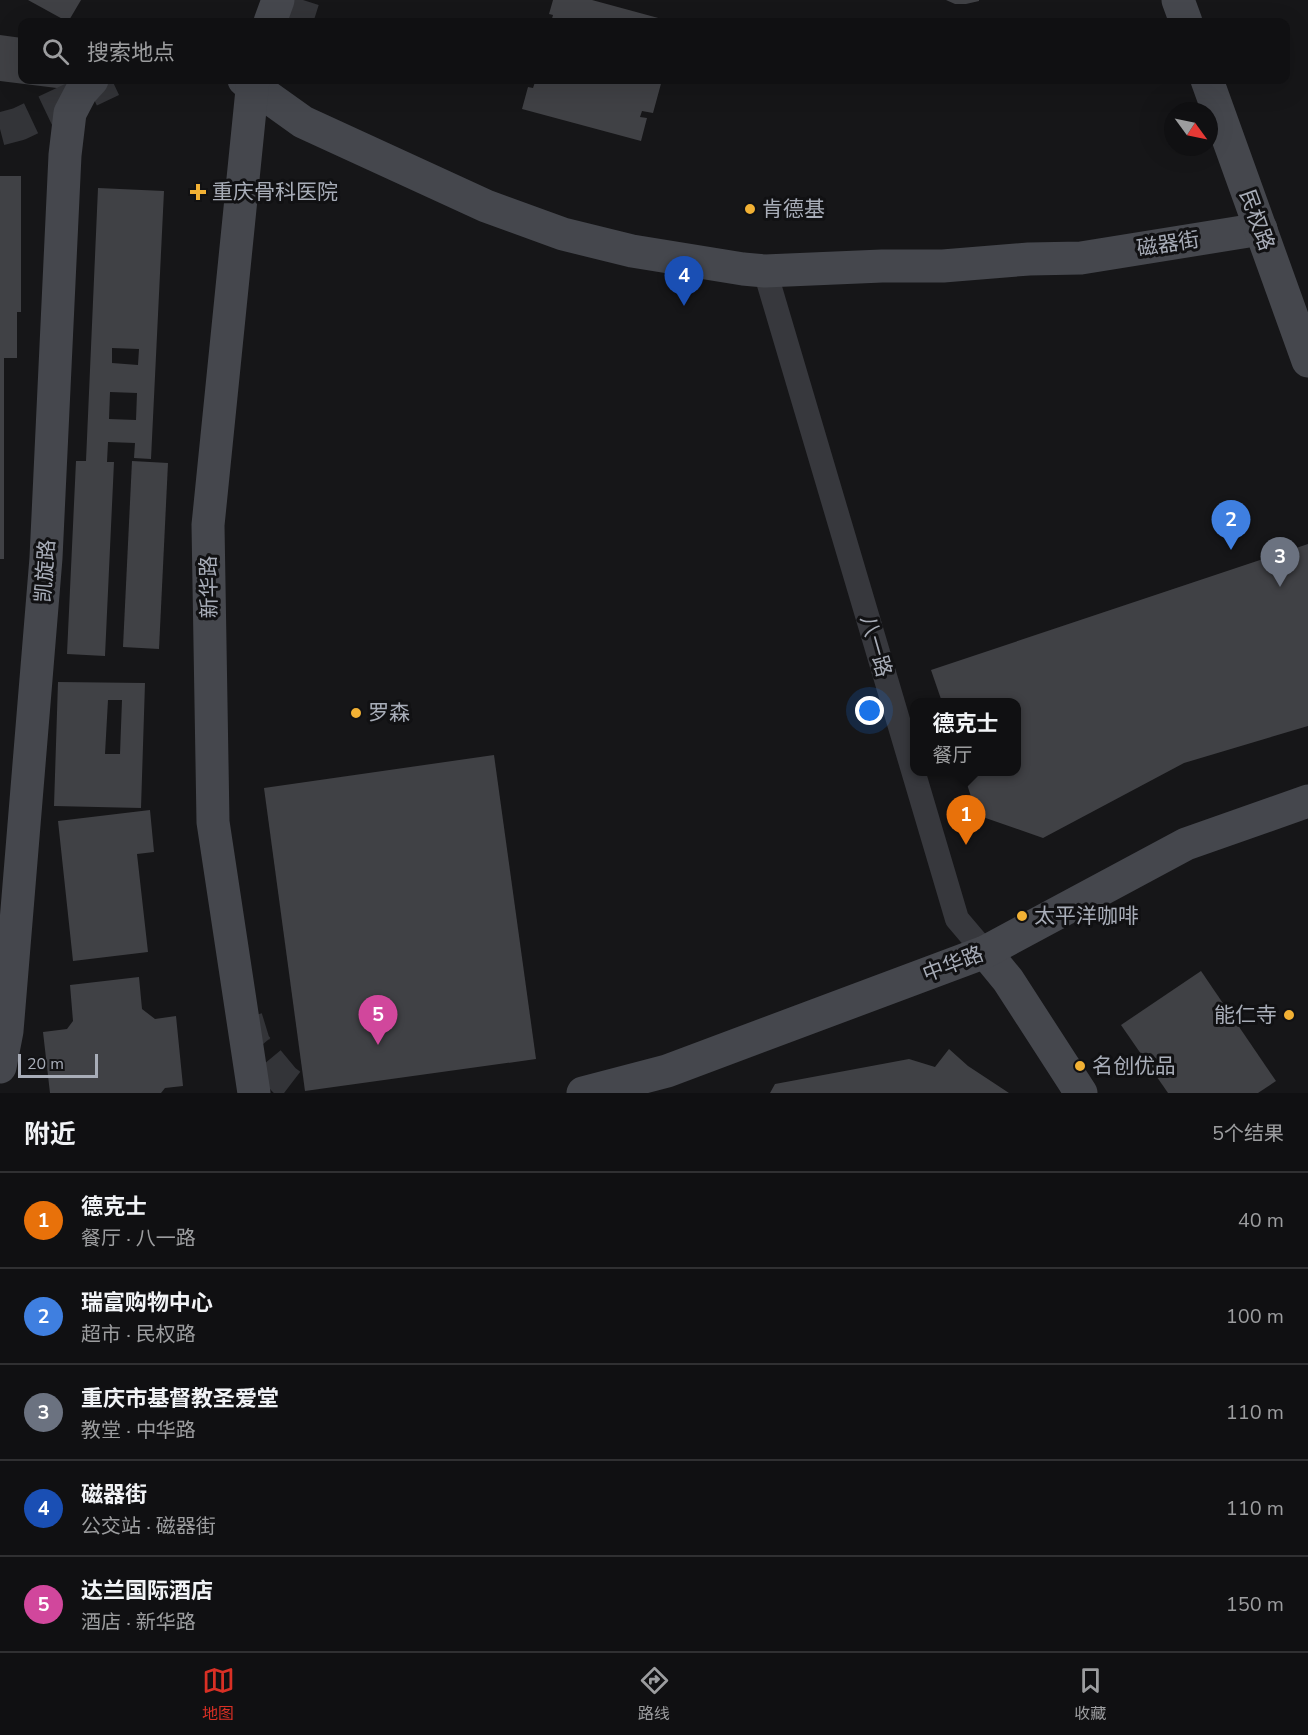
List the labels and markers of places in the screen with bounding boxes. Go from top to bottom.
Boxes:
place label: 重庆骨科医院 [212,178,338,206]
marker: 重庆骨科医院 [189,183,207,201]
place label: 肯德基 [762,195,825,223]
marker: 肯德基 [743,202,757,216]
pin: 4 [664,256,704,306]
pin: 2 [1212,500,1250,550]
pin: 3 [1260,538,1300,587]
place label: 罗森 [368,699,410,727]
marker: 罗森 [349,706,363,720]
pin: 1 [946,796,986,845]
place label: 太平洋咖啡 [1034,902,1139,930]
marker: 太平洋咖啡 [1015,909,1029,923]
pin: 5 [358,996,398,1045]
place label: 能仁寺 [1214,1001,1277,1029]
marker: 能仁寺 [1282,1008,1296,1022]
place label: 名创优品 [1092,1052,1176,1080]
marker: 名创优品 [1073,1059,1087,1073]

